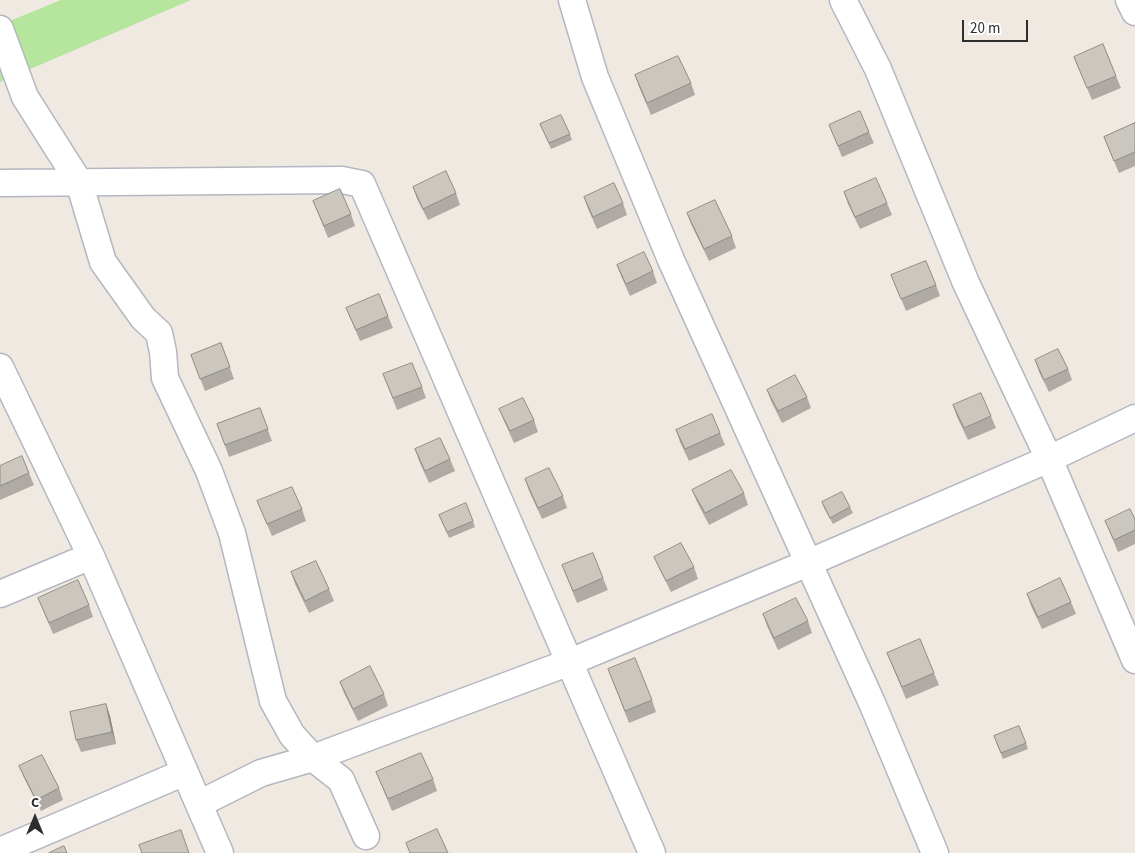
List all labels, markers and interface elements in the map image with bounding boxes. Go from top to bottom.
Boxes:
scale bar [965,10,1031,42]
text: 20 m [970,18,1000,39]
north arrow [10,793,60,843]
text: С [31,793,39,813]

